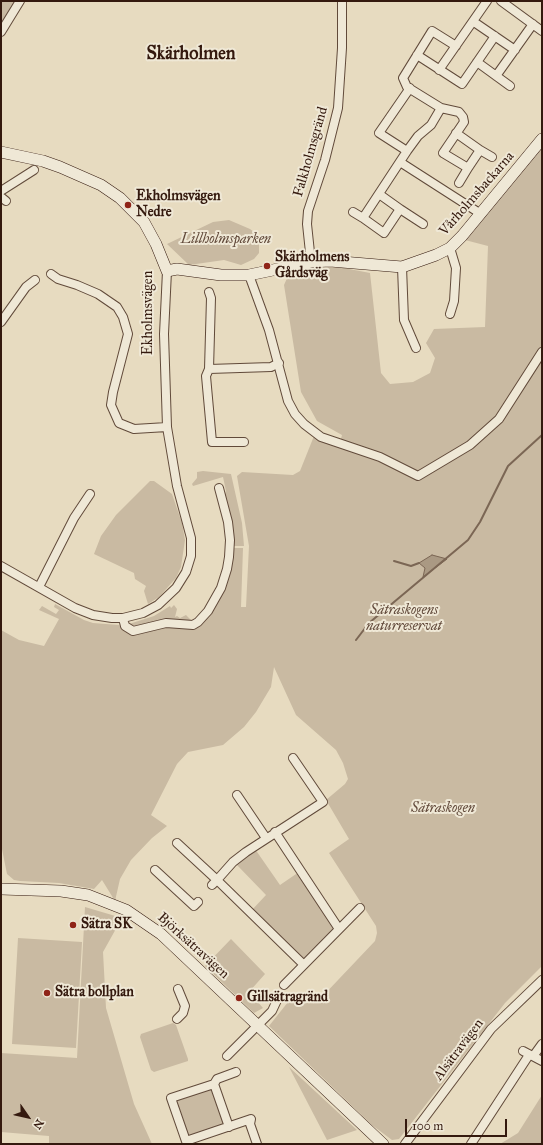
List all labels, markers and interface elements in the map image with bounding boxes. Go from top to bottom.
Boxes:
district label: Skärholmen [146,44,236,66]
street label: Falkholmsgränd [290,105,332,199]
street label: Vårholmsbackarna [436,149,518,239]
place label: Ekholmsvägen Nedre [136,189,221,222]
marker: Ekholmsvägen Nedre [123,200,133,210]
park label: Lillholmsparken [181,232,271,248]
place label: Skärholmens Gårdsväg [275,250,349,282]
marker: Skärholmens Gårdsväg [262,261,272,271]
street label: Ekholmsvägen [141,271,157,355]
park label: Sätraskogens naturreservat [366,603,442,636]
park label: Sätraskogen [411,801,475,817]
street label: Björksätravägen [154,909,232,983]
place label: Sätra SK [81,917,132,933]
marker: Sätra SK [68,920,78,930]
place label: Sätra bollplan [55,985,134,1001]
marker: Sätra bollplan [42,988,52,998]
place label: Gillsätragränd [247,990,328,1006]
marker: Gillsätragränd [234,993,244,1003]
street label: Alsätravägen [430,1016,488,1084]
north arrow [8,1097,48,1137]
scale bar [407,1111,509,1137]
text: N [30,1116,46,1131]
text: 100 m [412,1119,443,1133]

